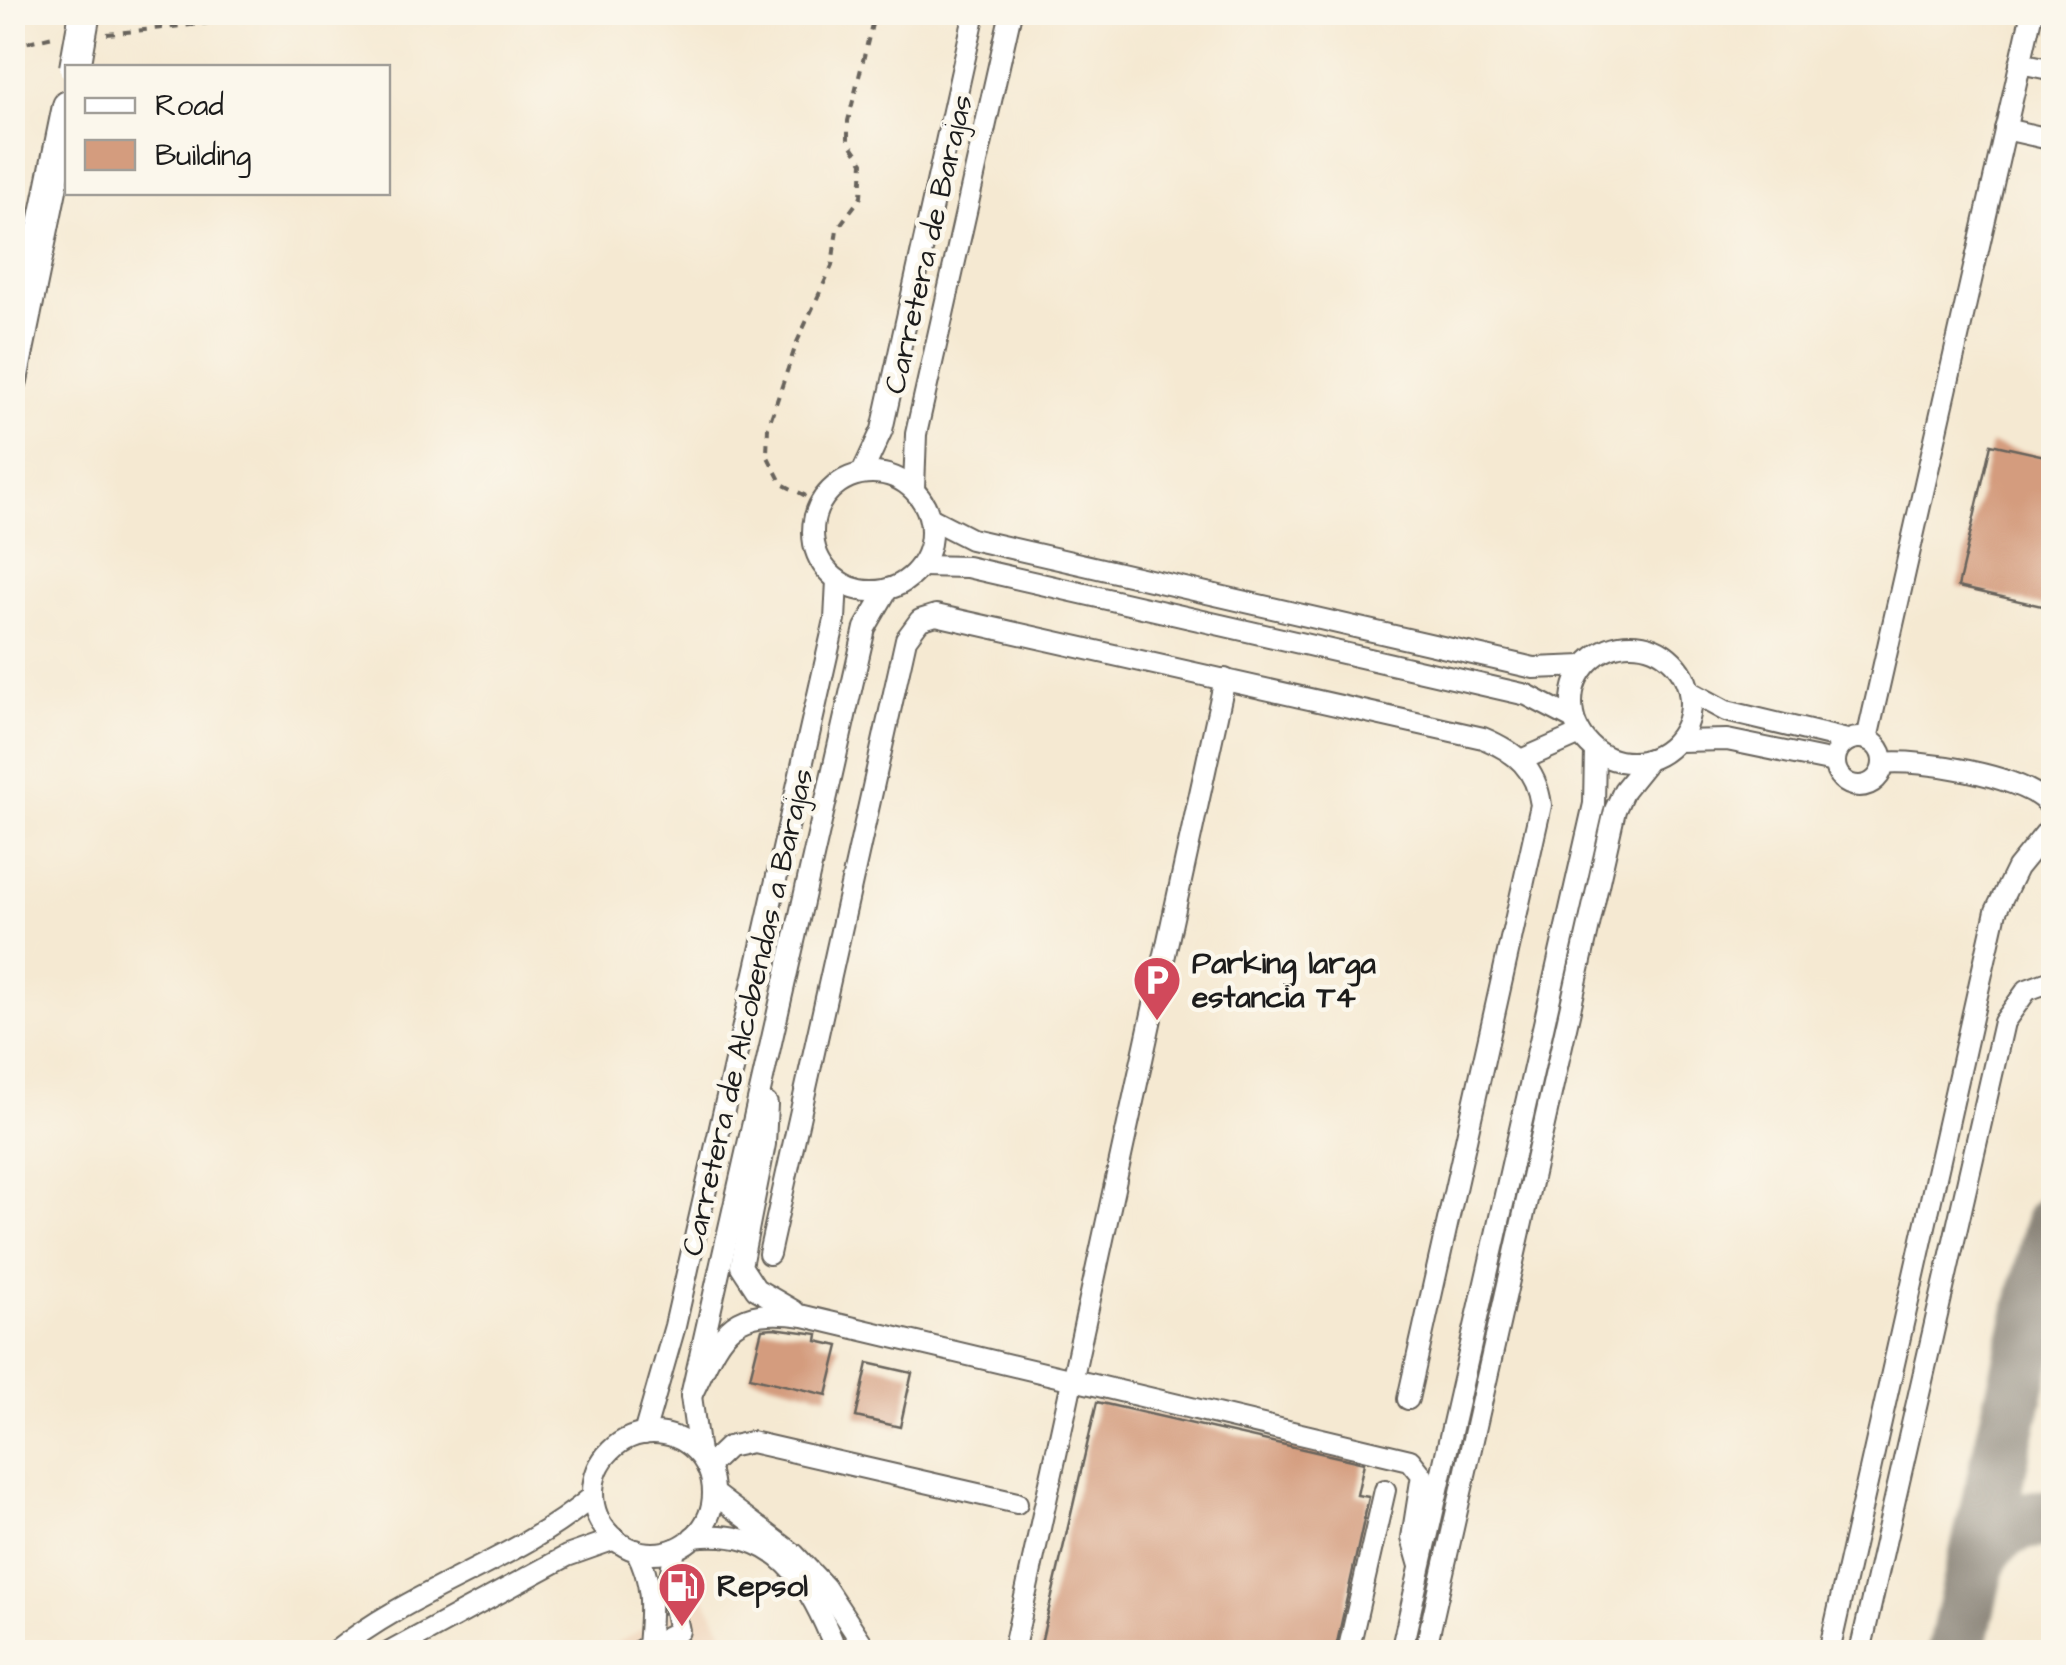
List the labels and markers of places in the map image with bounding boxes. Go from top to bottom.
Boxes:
place label: Parking larga estancia T4 [1192,943,1376,1019]
parking icon: Parking larga estancia T4 [1131,954,1183,1022]
fuel station icon: Repsol [656,1560,708,1628]
place label: Repsol [717,1566,808,1609]

